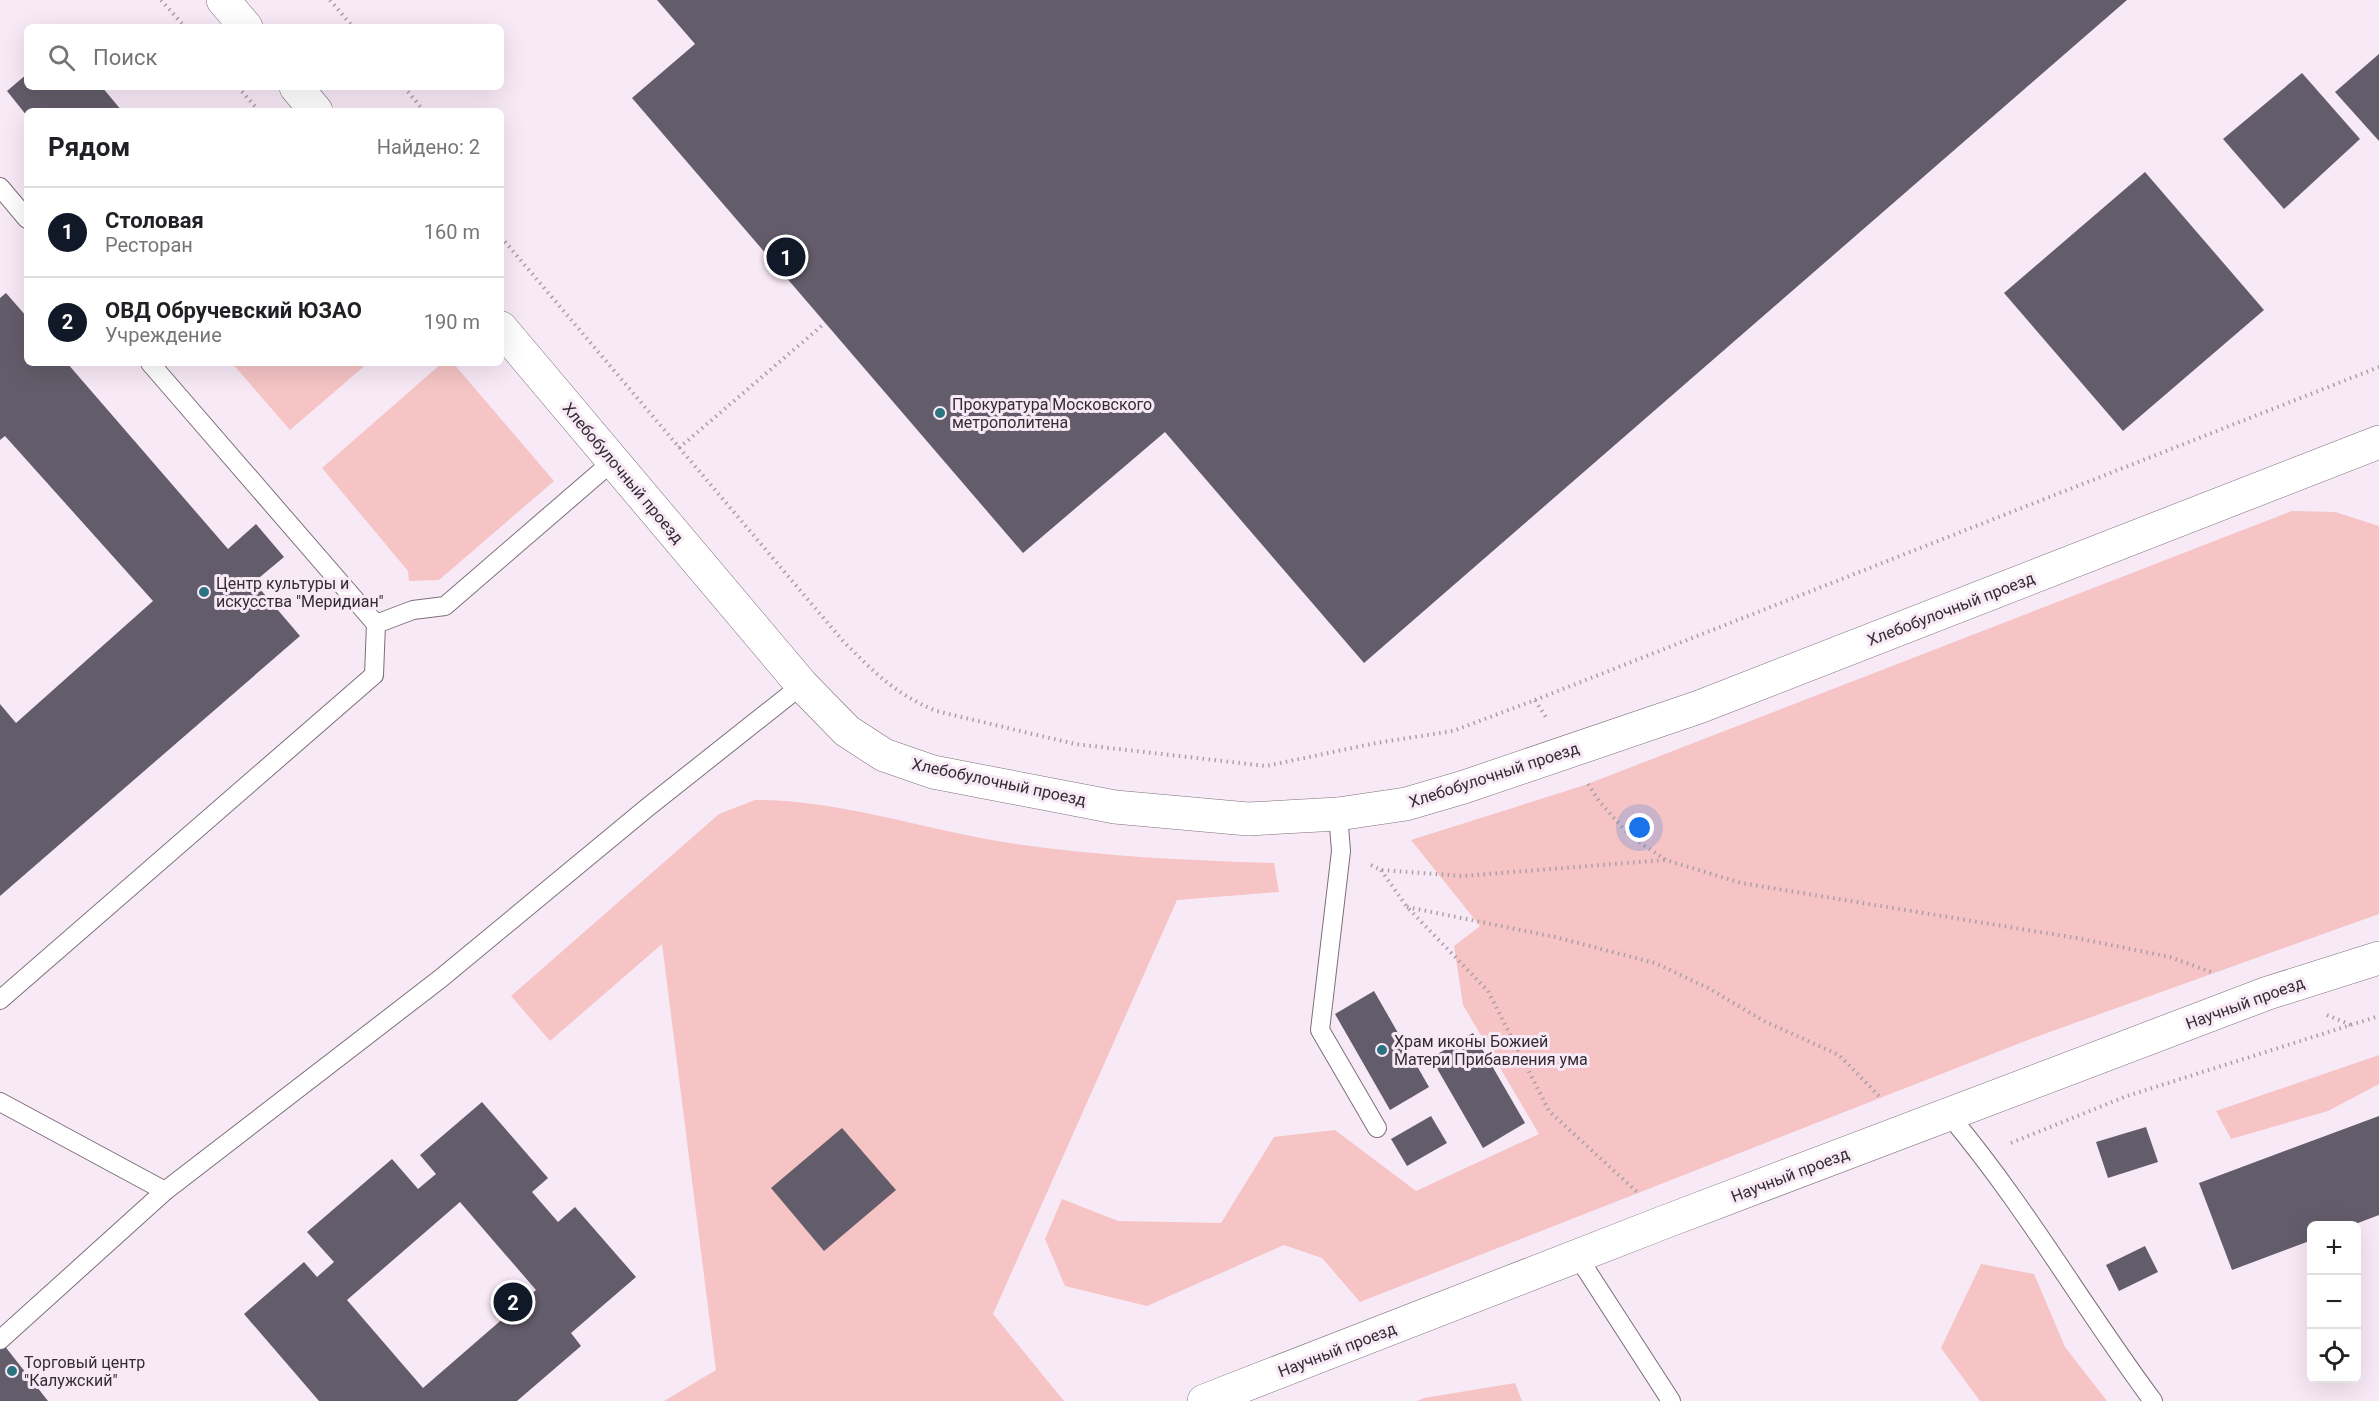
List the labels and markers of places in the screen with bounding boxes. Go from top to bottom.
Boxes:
pin: 1 [766,234,806,280]
place label: Прокуратура Московского метрополитена [952,395,1152,432]
marker: Прокуратура Московского метрополитена [933,406,947,420]
place label: Центр культуры и искусства "Меридиан" [216,574,384,611]
marker: Центр культуры и искусства "Меридиан" [197,585,211,599]
place label: Храм иконы Божией Матери Прибавления ума [1394,1032,1588,1069]
marker: Храм иконы Божией Матери Прибавления ума [1375,1043,1389,1057]
pin: 2 [494,1280,532,1324]
place label: Торговый центр "Калужский" [24,1353,145,1390]
marker: Торговый центр "Калужский" [5,1364,19,1378]

